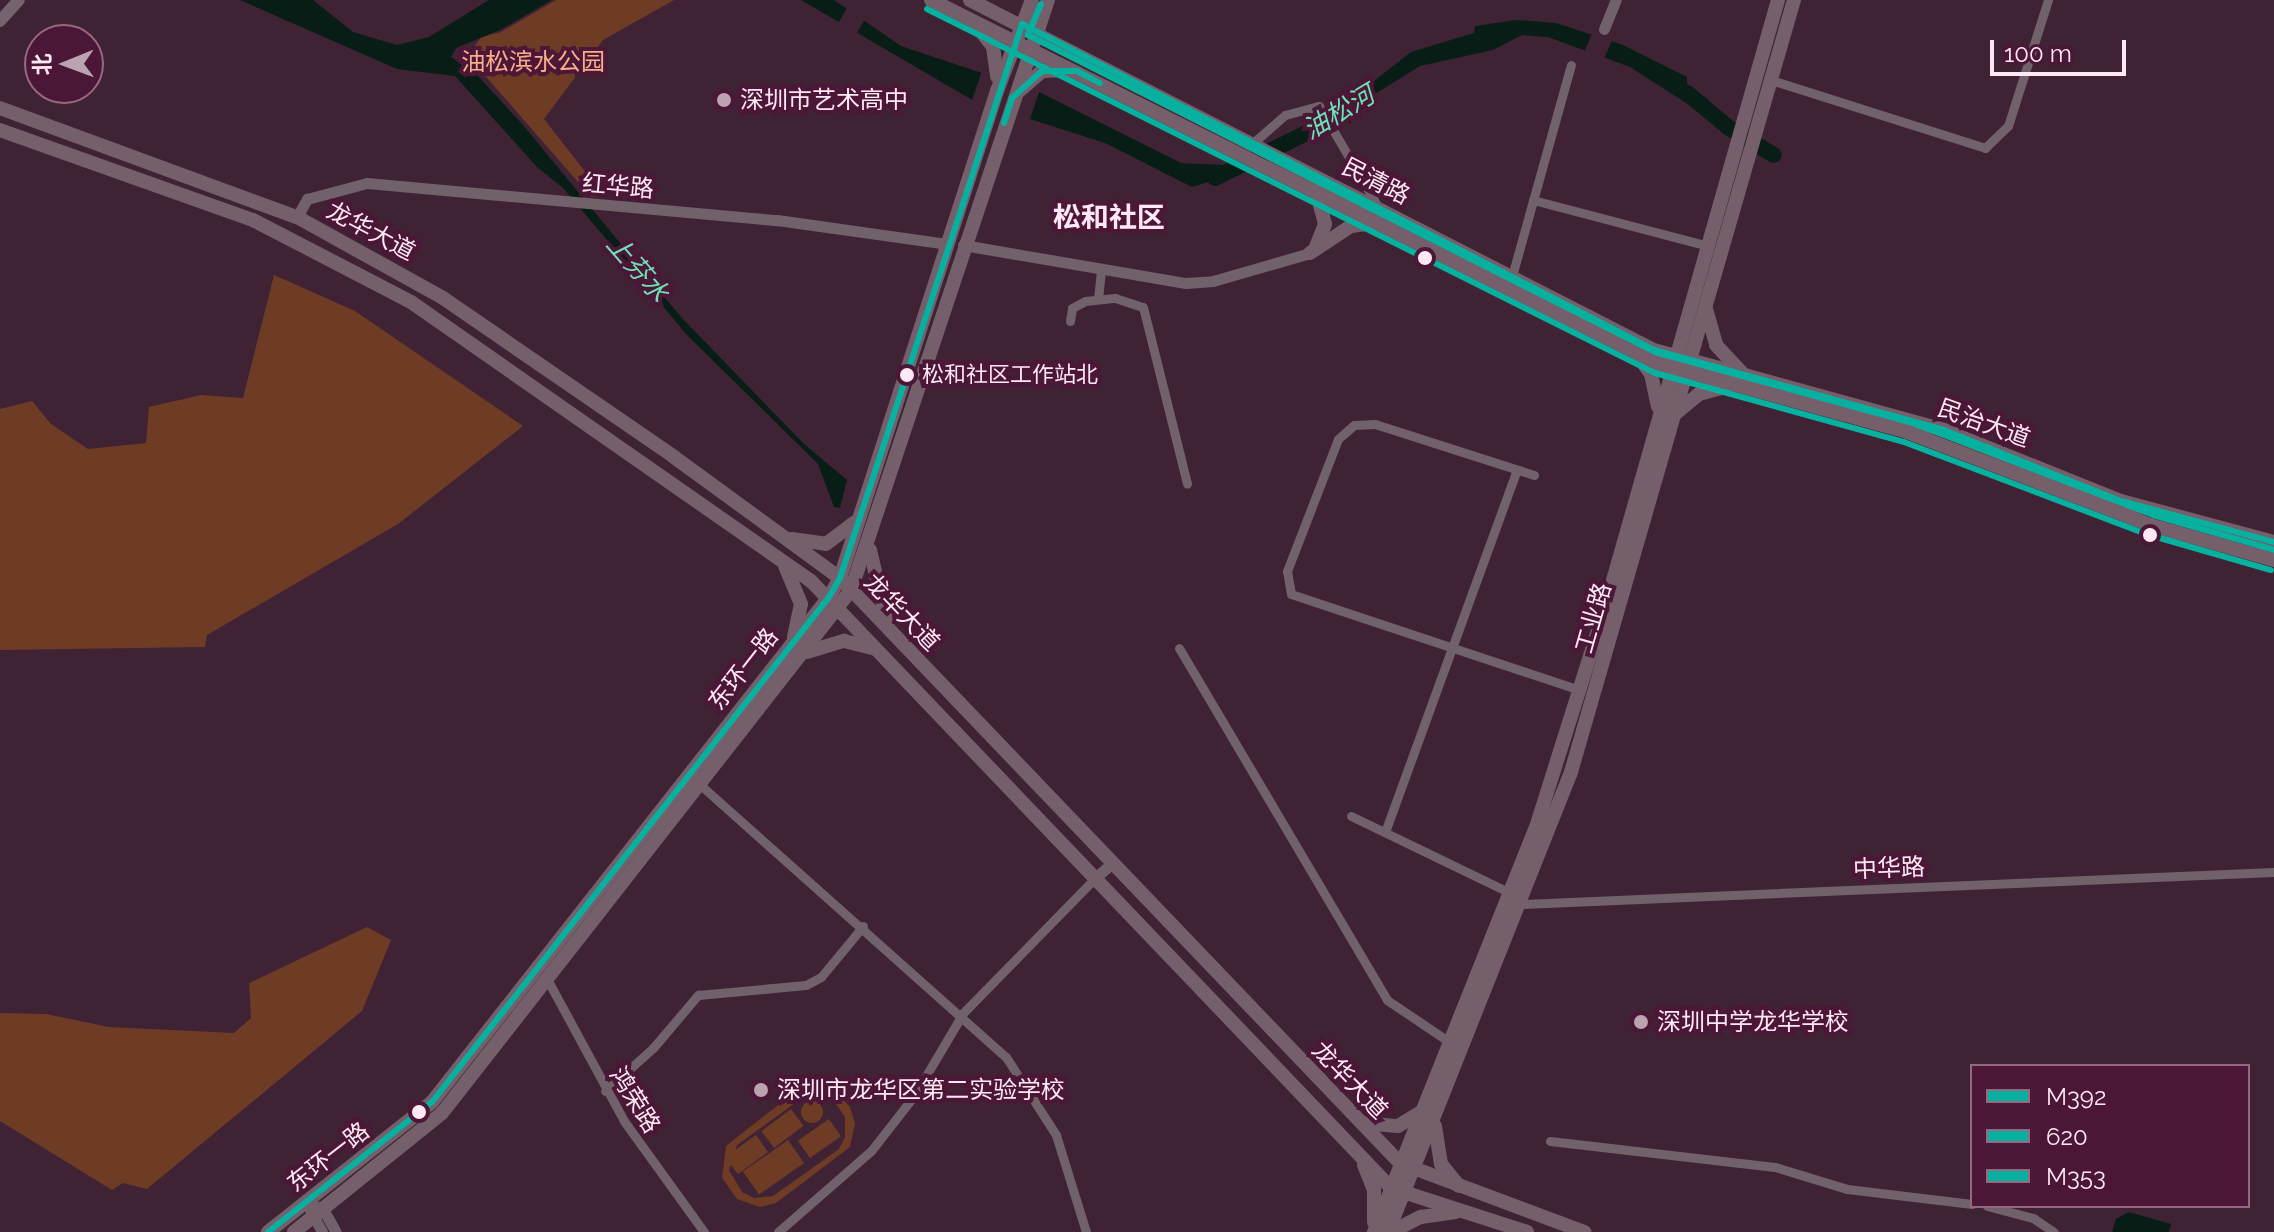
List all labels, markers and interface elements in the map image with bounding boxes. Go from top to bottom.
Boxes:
north arrow [24,24,104,104]
scale bar [1994,24,2130,74]
text: 100 m [2004,39,2072,68]
park label: 油松滨水公园 [461,48,605,76]
text: 北 [29,53,55,76]
water label: 油松河 [1298,80,1380,146]
place label: 深圳市艺术高中 [740,86,908,114]
marker: 深圳市艺术高中 [715,91,733,109]
street label: 民清路 [1337,152,1415,210]
street label: 红华路 [581,169,655,203]
street label: 龙华大道 [322,196,420,266]
district label: 松和社区 [1053,201,1165,235]
water label: 上芬水 [600,229,674,309]
unlabelled marker [1417,250,1433,266]
place label: 松和社区工作站北 [922,362,1098,388]
marker: 松和社区工作站北 [899,367,915,383]
street label: 民治大道 [1934,393,2034,453]
unlabelled marker [2142,527,2158,543]
street label: 龙华大道 [858,567,946,657]
street label: 工业路 [1569,579,1617,657]
street label: 东环一路 [702,622,784,716]
street label: 中华路 [1853,852,1925,884]
place label: 深圳中学龙华学校 [1657,1008,1849,1036]
marker: 深圳中学龙华学校 [1632,1013,1650,1031]
street label: 龙华大道 [1306,1035,1394,1125]
street label: 鸿荣路 [604,1062,666,1138]
legend [1970,1064,2250,1208]
place label: 深圳市龙华区第二实验学校 [777,1076,1065,1104]
marker: 深圳市龙华区第二实验学校 [752,1081,770,1099]
text: M392 [2046,1082,2106,1111]
unlabelled marker [411,1104,427,1120]
street label: 东环一路 [281,1116,375,1198]
text: 620 [2046,1122,2088,1151]
text: M353 [2046,1162,2106,1191]

